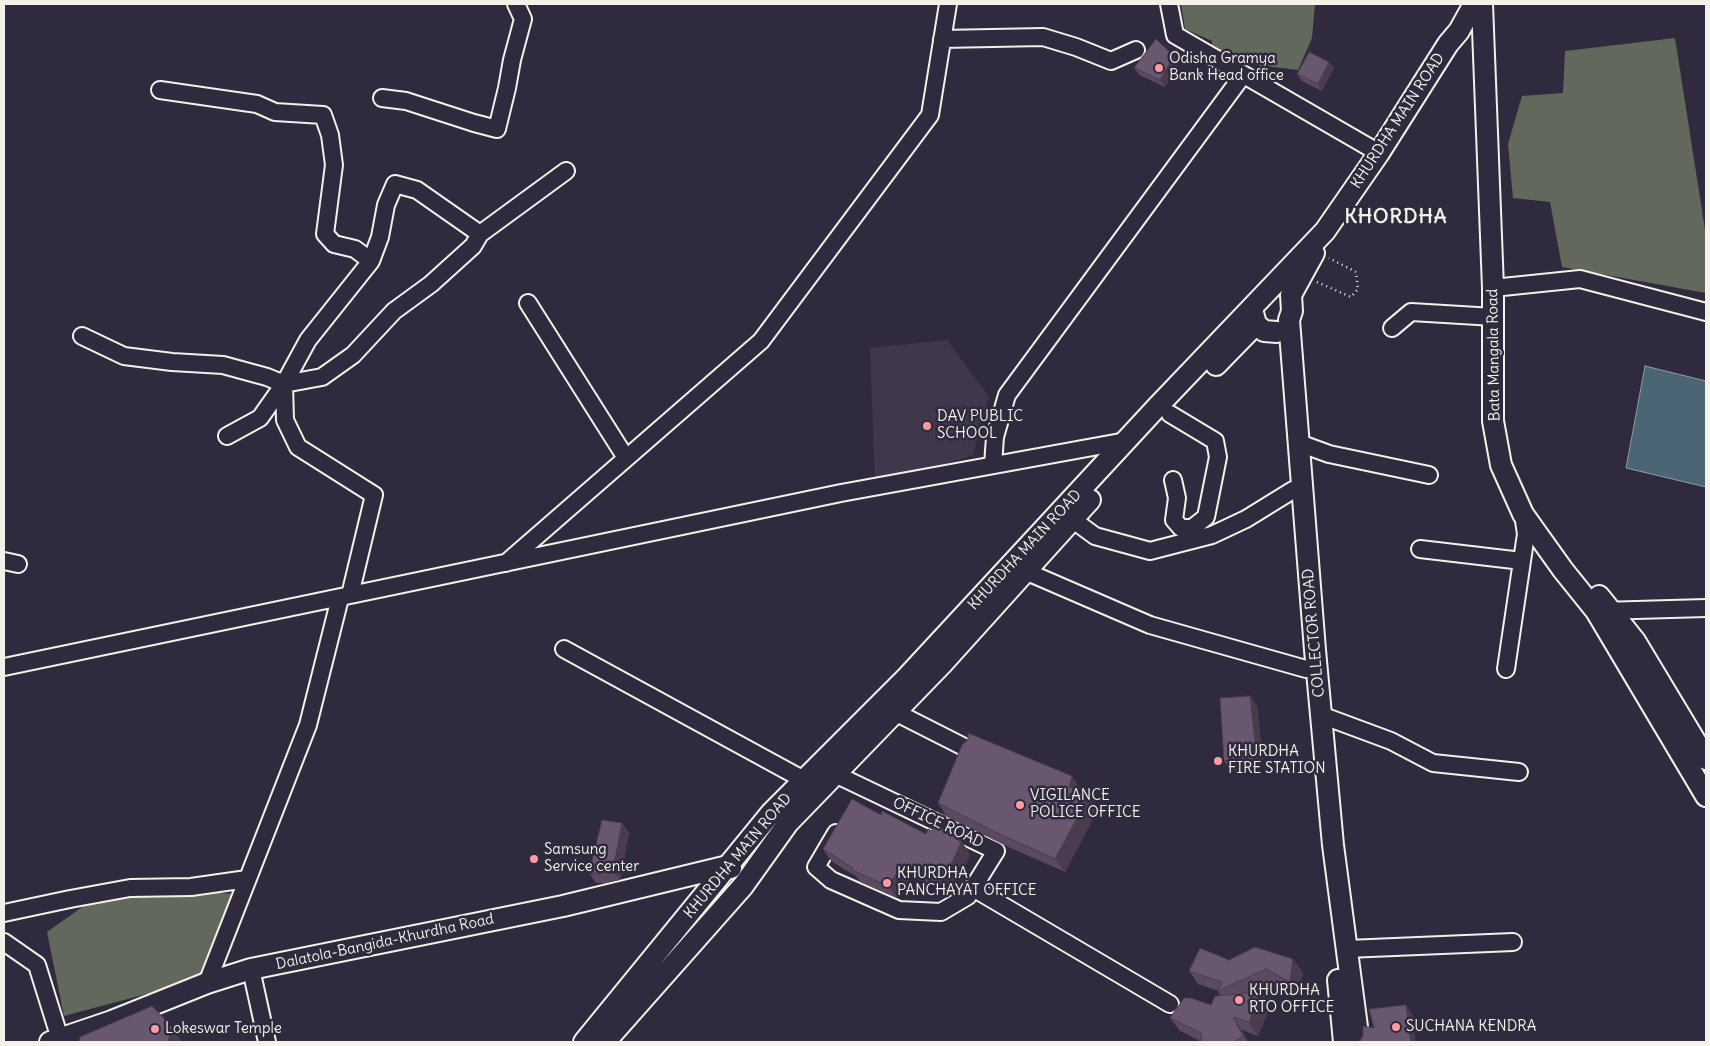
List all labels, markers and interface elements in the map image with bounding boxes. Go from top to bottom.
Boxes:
place label: Odisha Gramya Bank Head office [1169,50,1284,85]
street label: KHURDHA MAIN ROAD [1347,50,1449,192]
marker: Odisha Gramya Bank Head office [1153,62,1165,74]
district label: KHORDHA [1344,205,1448,229]
street label: Bata Mangala Road [1484,289,1504,421]
place label: DAV PUBLIC SCHOOL [937,408,1023,443]
marker: DAV PUBLIC SCHOOL [921,420,933,432]
street label: KHURDHA MAIN ROAD [965,486,1085,614]
street label: COLLECTOR ROAD [1299,568,1329,698]
place label: KHURDHA FIRE STATION [1228,743,1326,778]
marker: KHURDHA FIRE STATION [1212,755,1224,767]
place label: VIGILANCE POLICE OFFICE [1030,787,1141,822]
street label: KHURDHA MAIN ROAD [680,790,796,922]
street label: OFFICE ROAD [890,794,986,852]
marker: VIGILANCE POLICE OFFICE [1014,799,1026,811]
place label: Samsung Service center [544,841,639,876]
marker: Samsung Service center [528,853,540,865]
place label: KHURDHA PANCHAYAT OFFICE [897,865,1037,900]
marker: KHURDHA PANCHAYAT OFFICE [881,877,893,889]
street label: Dalatola-Bangida-Khurdha Road [274,910,496,974]
place label: KHURDHA RTO OFFICE [1249,982,1334,1017]
marker: KHURDHA RTO OFFICE [1233,994,1245,1006]
place label: SUCHANA KENDRA [1406,1018,1536,1036]
place label: Lokeswar Temple [165,1020,282,1038]
marker: SUCHANA KENDRA [1390,1021,1402,1033]
marker: Lokeswar Temple [149,1023,161,1035]

